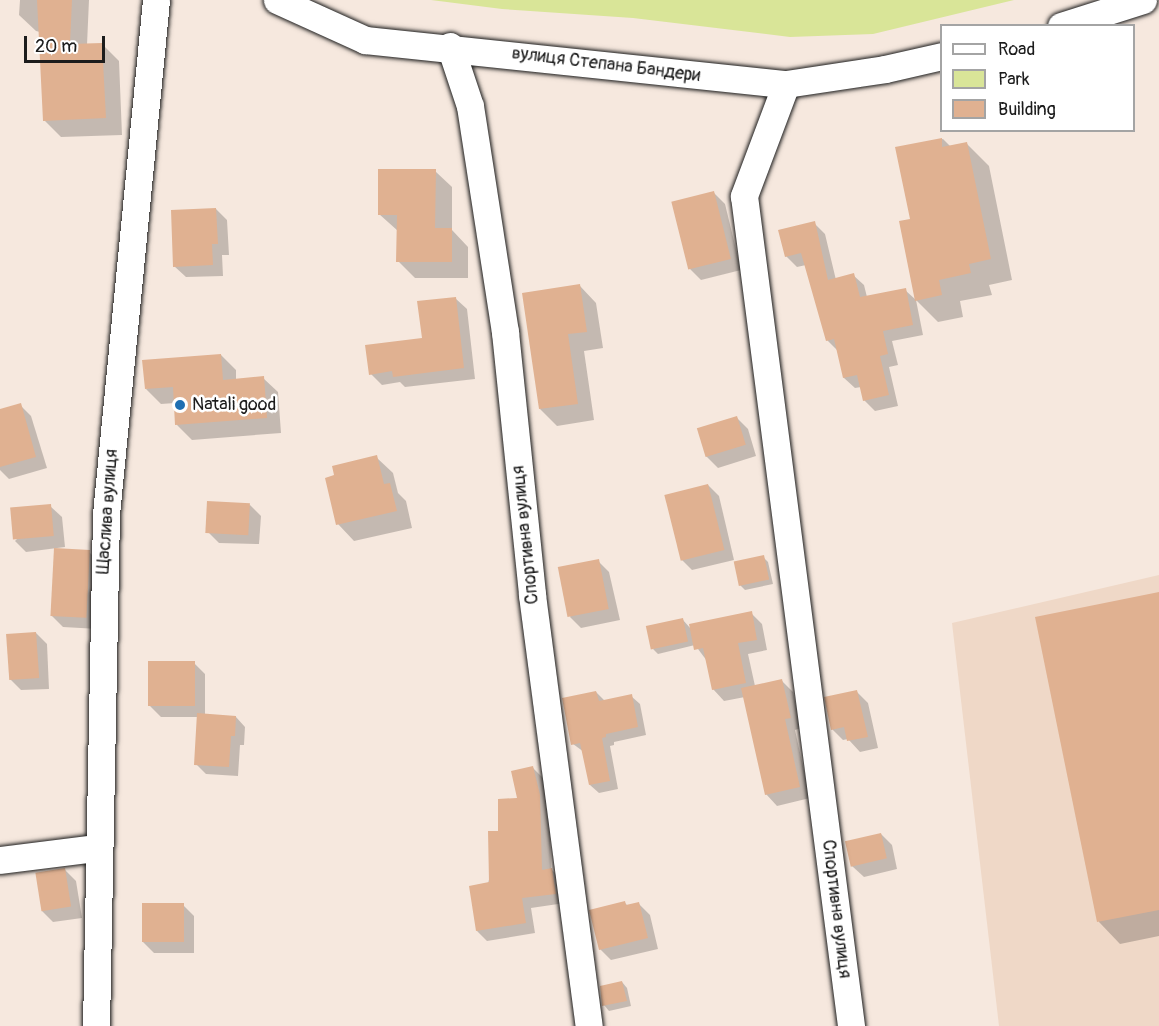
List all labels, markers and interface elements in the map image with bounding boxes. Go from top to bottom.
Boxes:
scale bar [27,24,108,62]
legend [940,24,1135,132]
text: 20 m [35,35,77,58]
text: Road [998,38,1035,61]
street label: вулиця Степана Бандери [510,43,702,87]
text: Park [998,68,1030,91]
text: Building [998,98,1056,121]
place label: Natali good [192,394,276,416]
marker: Natali good [173,398,187,412]
street label: Щаслива вулиця [93,448,123,576]
street label: Спортивна вулиця [508,465,544,605]
street label: Спортивна вулиця [817,839,855,979]

